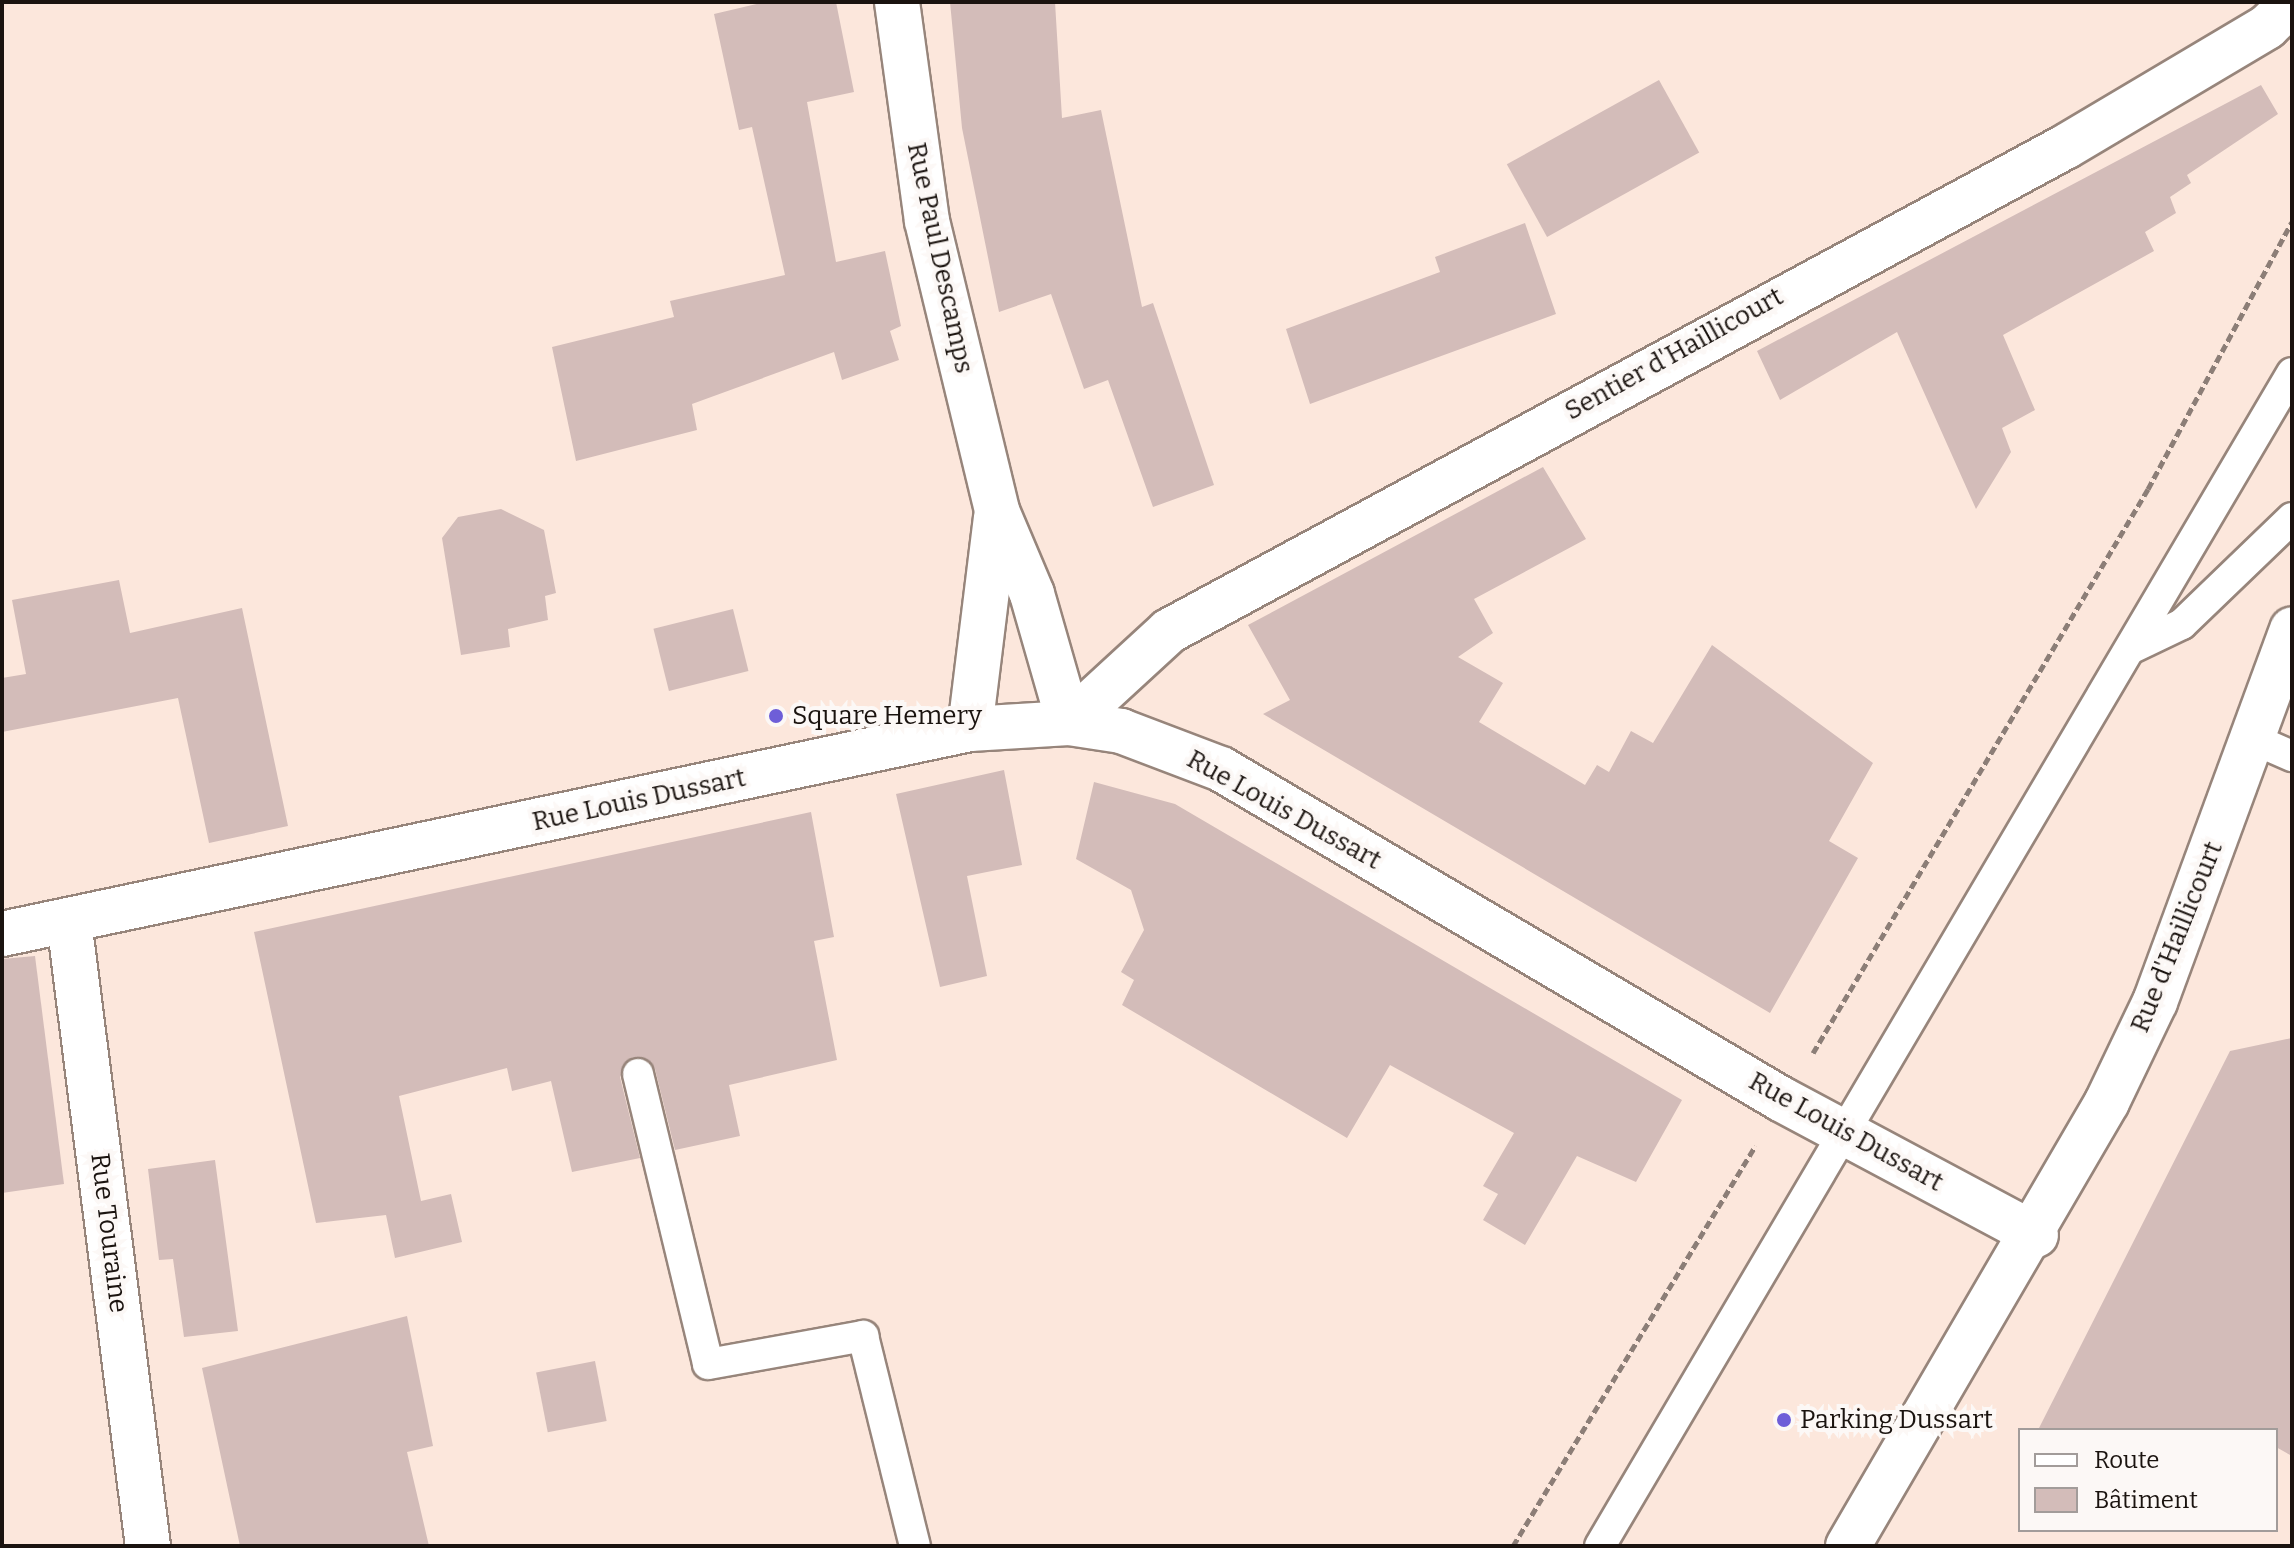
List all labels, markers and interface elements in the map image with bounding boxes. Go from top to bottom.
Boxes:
street label: Rue Paul Descamps [900,140,980,376]
street label: Sentier d'Haillicourt [1559,281,1789,427]
place label: Square Hemery [792,700,982,732]
marker: Square Hemery [767,707,785,725]
street label: Rue Louis Dussart [1181,744,1387,876]
street label: Rue Louis Dussart [530,762,748,838]
street label: Rue d'Haillicourt [2125,837,2229,1037]
street label: Rue Louis Dussart [1743,1066,1949,1198]
street label: Rue Touraine [84,1151,134,1315]
place label: Parking Dussart [1800,1404,1993,1436]
marker: Parking Dussart [1775,1411,1793,1429]
legend [2018,1428,2278,1532]
text: Route [2094,1446,2159,1474]
text: Bâtiment [2094,1486,2198,1514]

